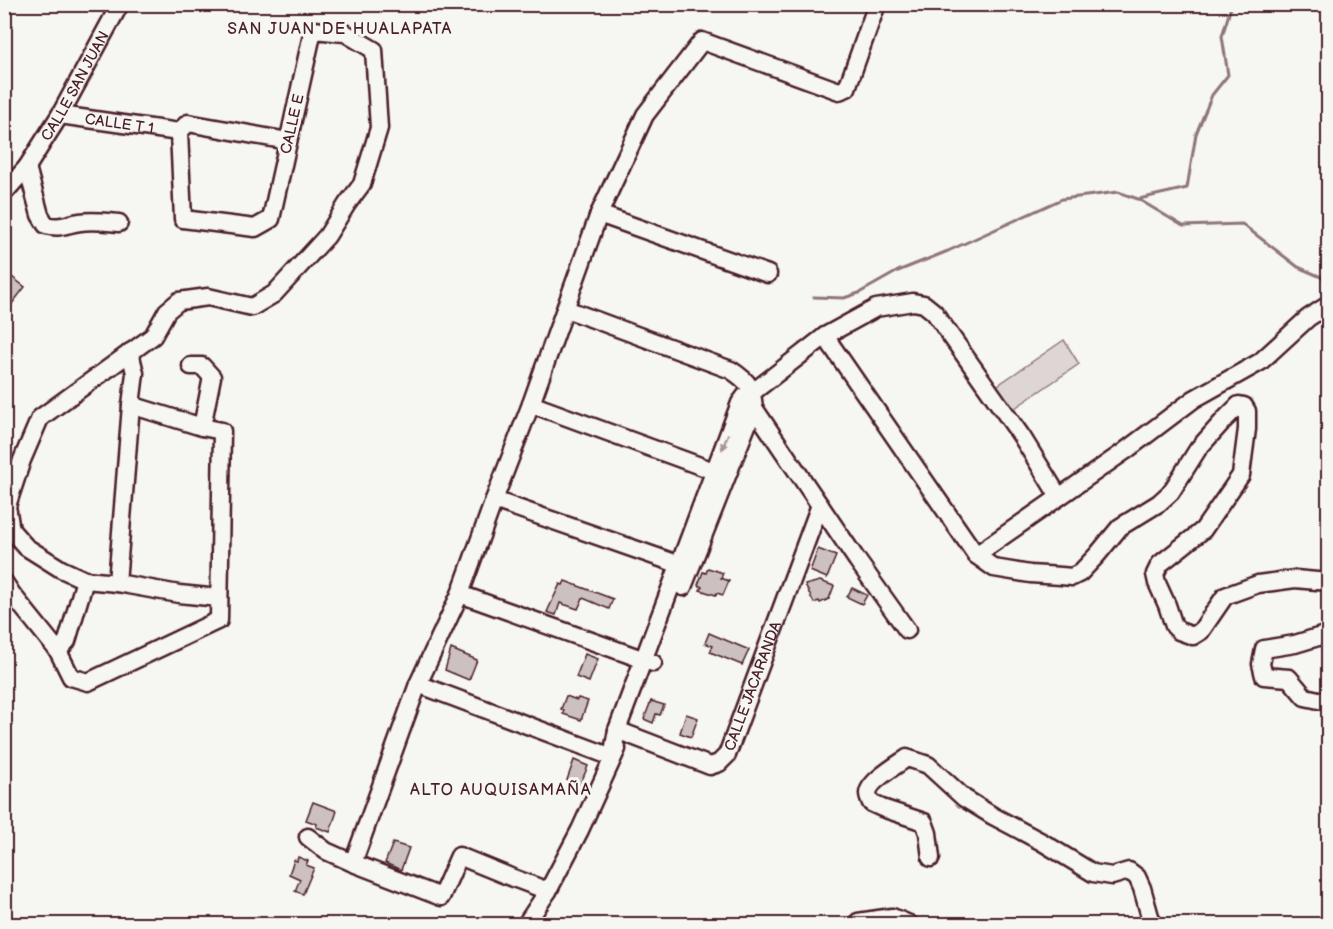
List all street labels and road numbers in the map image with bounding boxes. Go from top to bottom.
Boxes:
street label: CALLE SAN JUAN [37,28,114,145]
street label: CALLE E [276,92,309,156]
street label: CALLE T 1 [84,110,155,138]
street label: CALLE JACARANDA [720,618,786,754]

